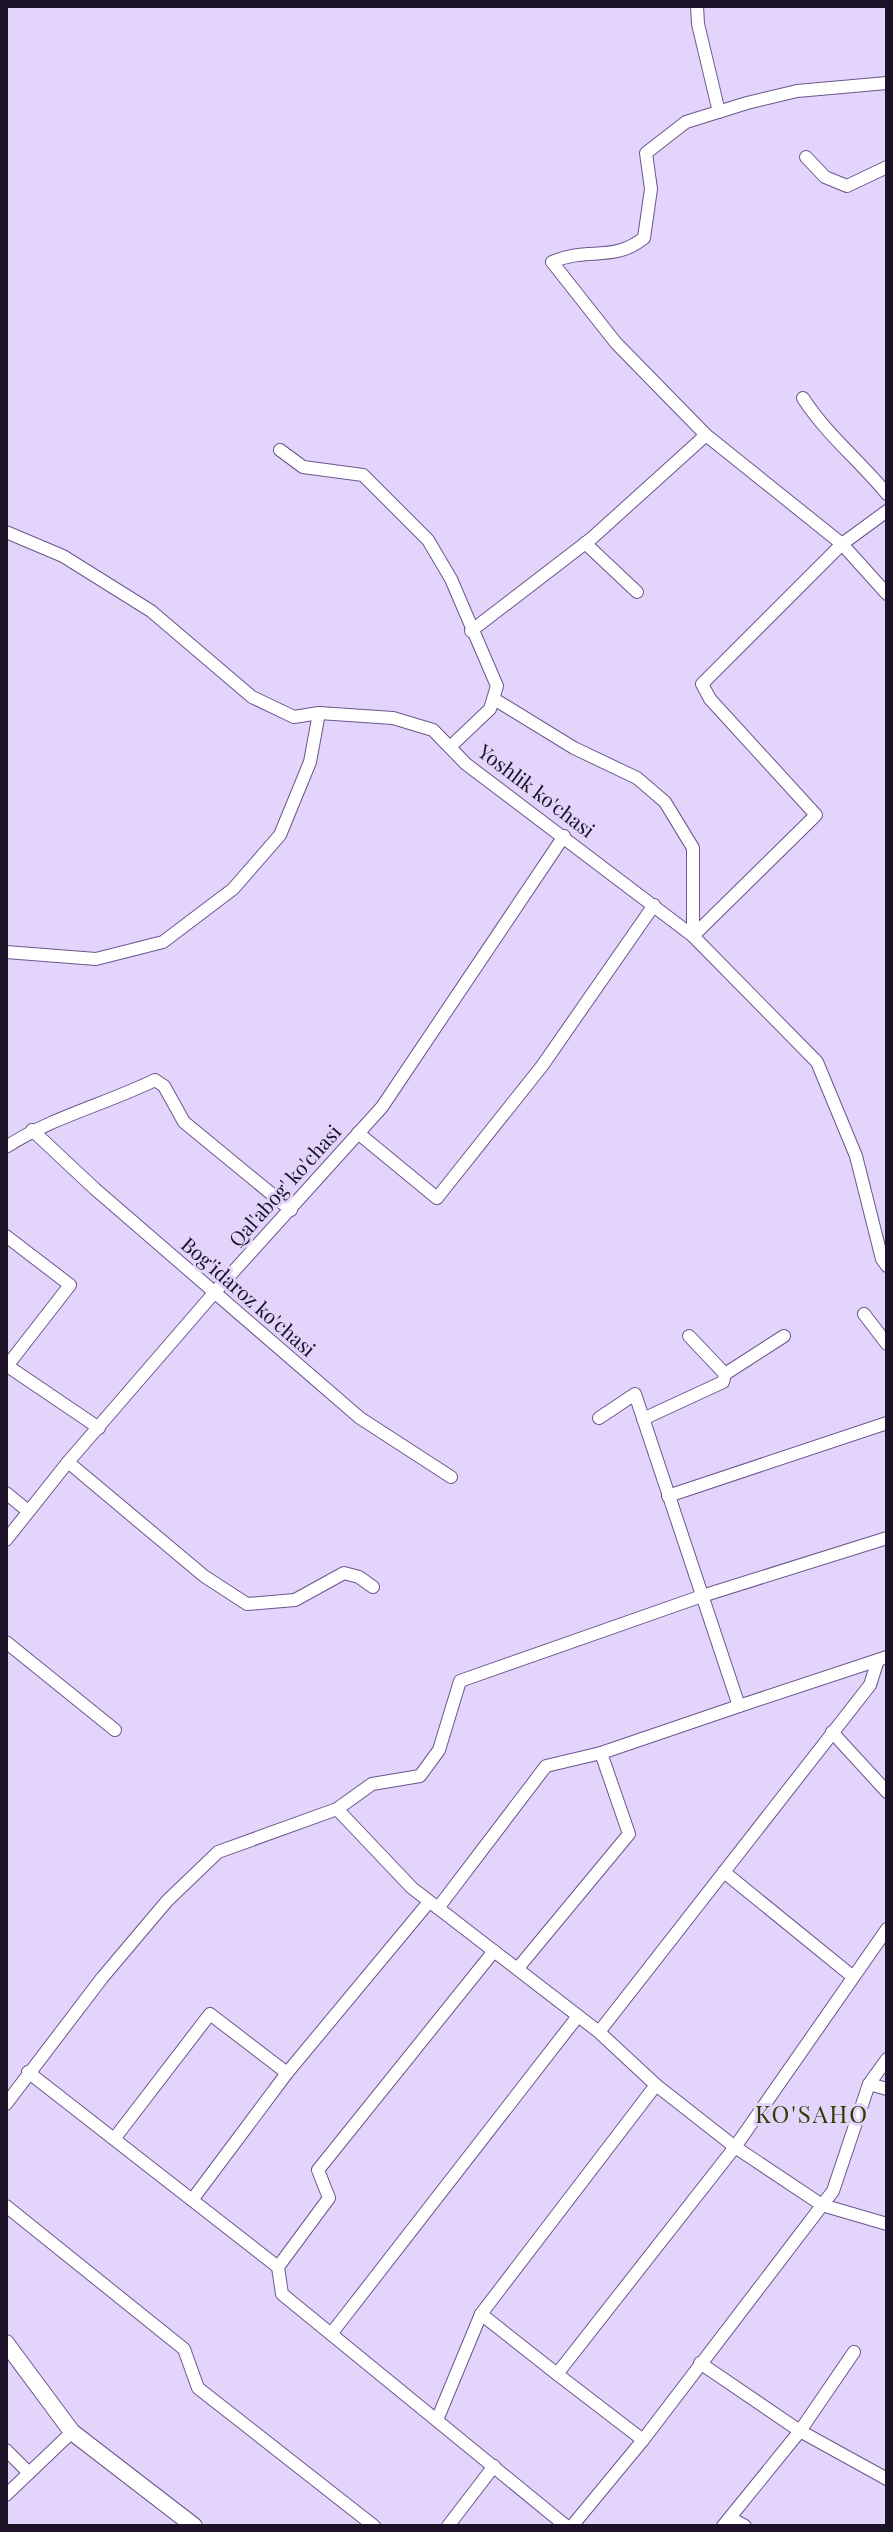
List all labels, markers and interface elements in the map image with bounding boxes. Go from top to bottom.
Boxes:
street label: Yoshlik ko'chasi [472,737,601,843]
street label: Qal'abog' ko'chasi [222,1118,346,1252]
street label: Bog'idaroz ko'chasi [176,1230,322,1362]
district label: KO'SAHO [755,2097,869,2129]

